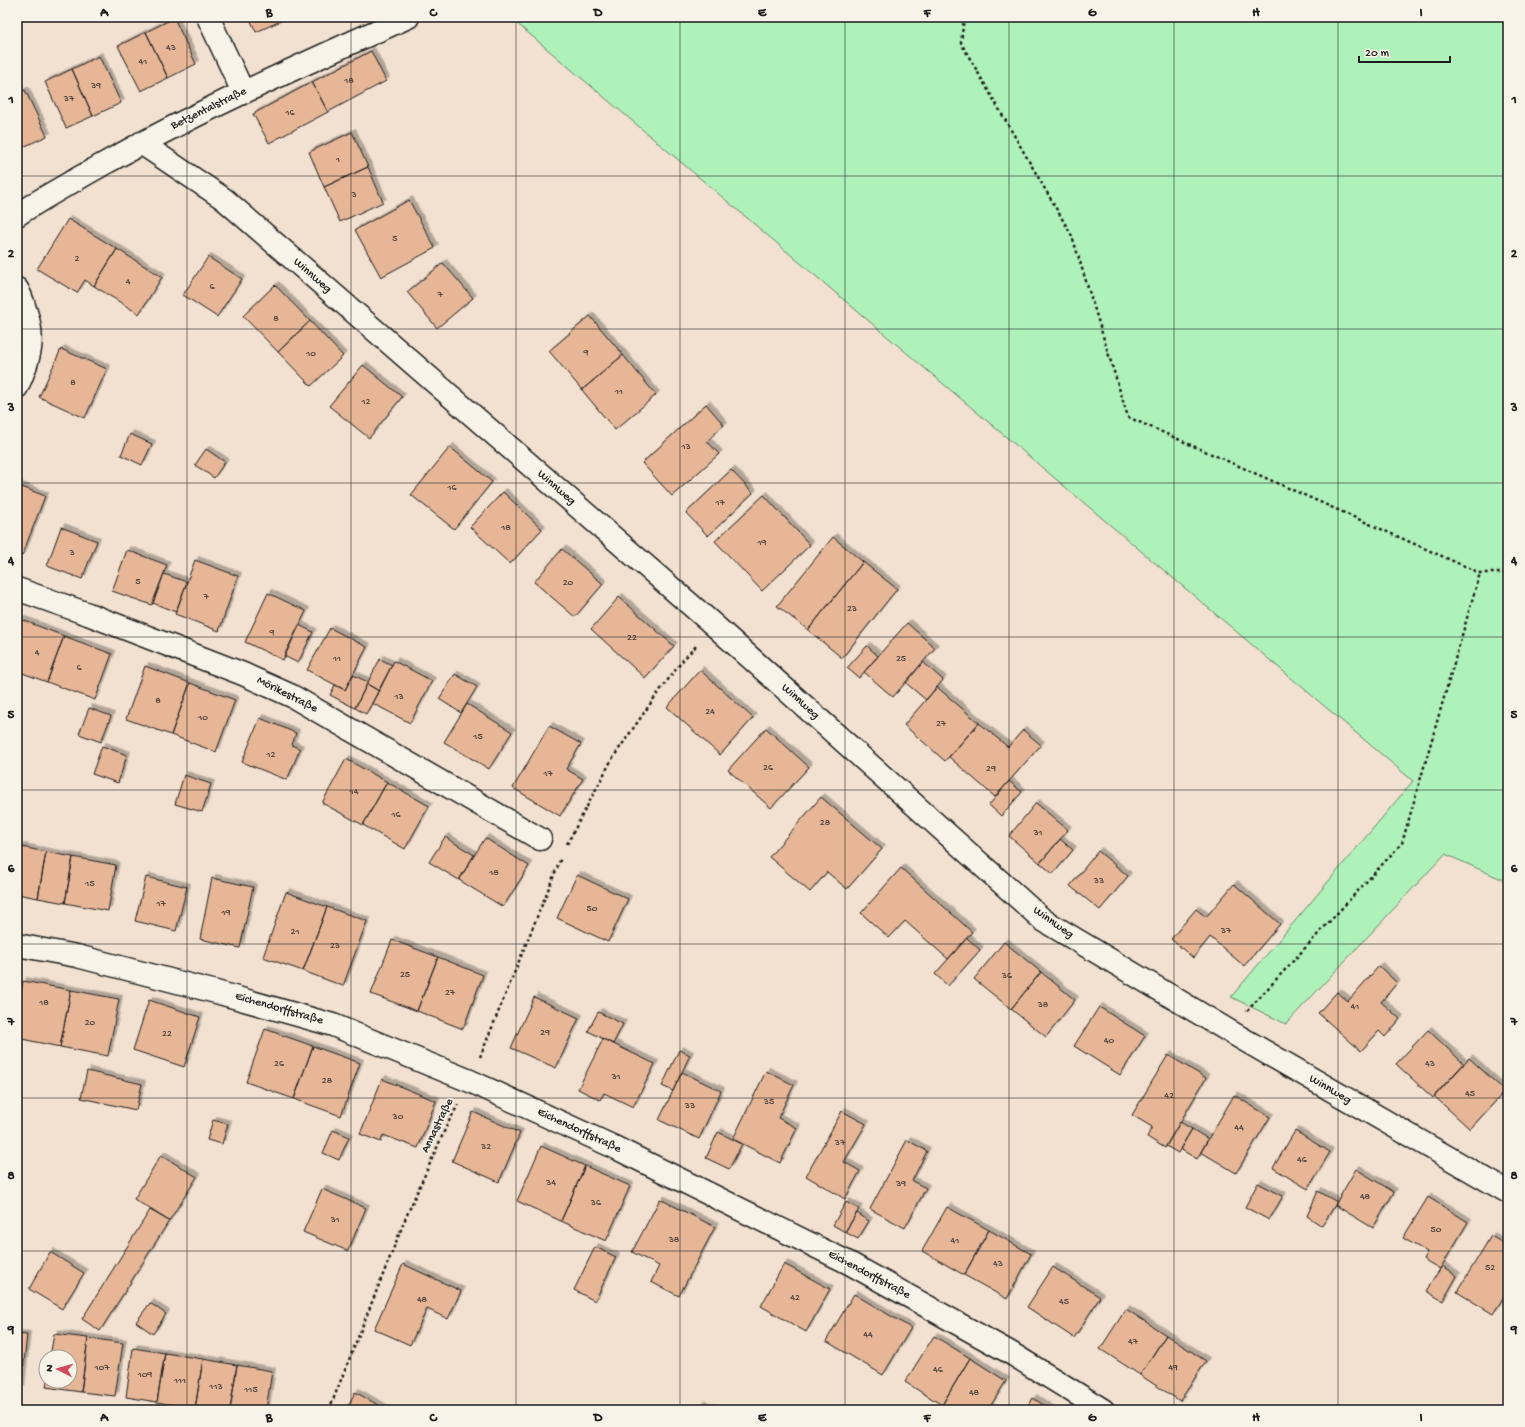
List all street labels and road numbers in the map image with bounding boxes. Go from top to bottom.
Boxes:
street label: Betzentalstraße [168,84,250,134]
street label: Winnweg [290,255,334,297]
street label: Winnweg [534,467,578,509]
street label: Mörikestraße [254,674,321,717]
street label: Winnweg [778,681,822,723]
street label: Winnweg [1030,904,1076,942]
street label: Eichendorffstraße [233,990,325,1029]
street label: Winnweg [1306,1072,1354,1108]
street label: Annastraße [419,1096,458,1156]
street label: Eichendorffstraße [535,1105,624,1157]
street label: Eichendorffstraße [826,1247,913,1303]

